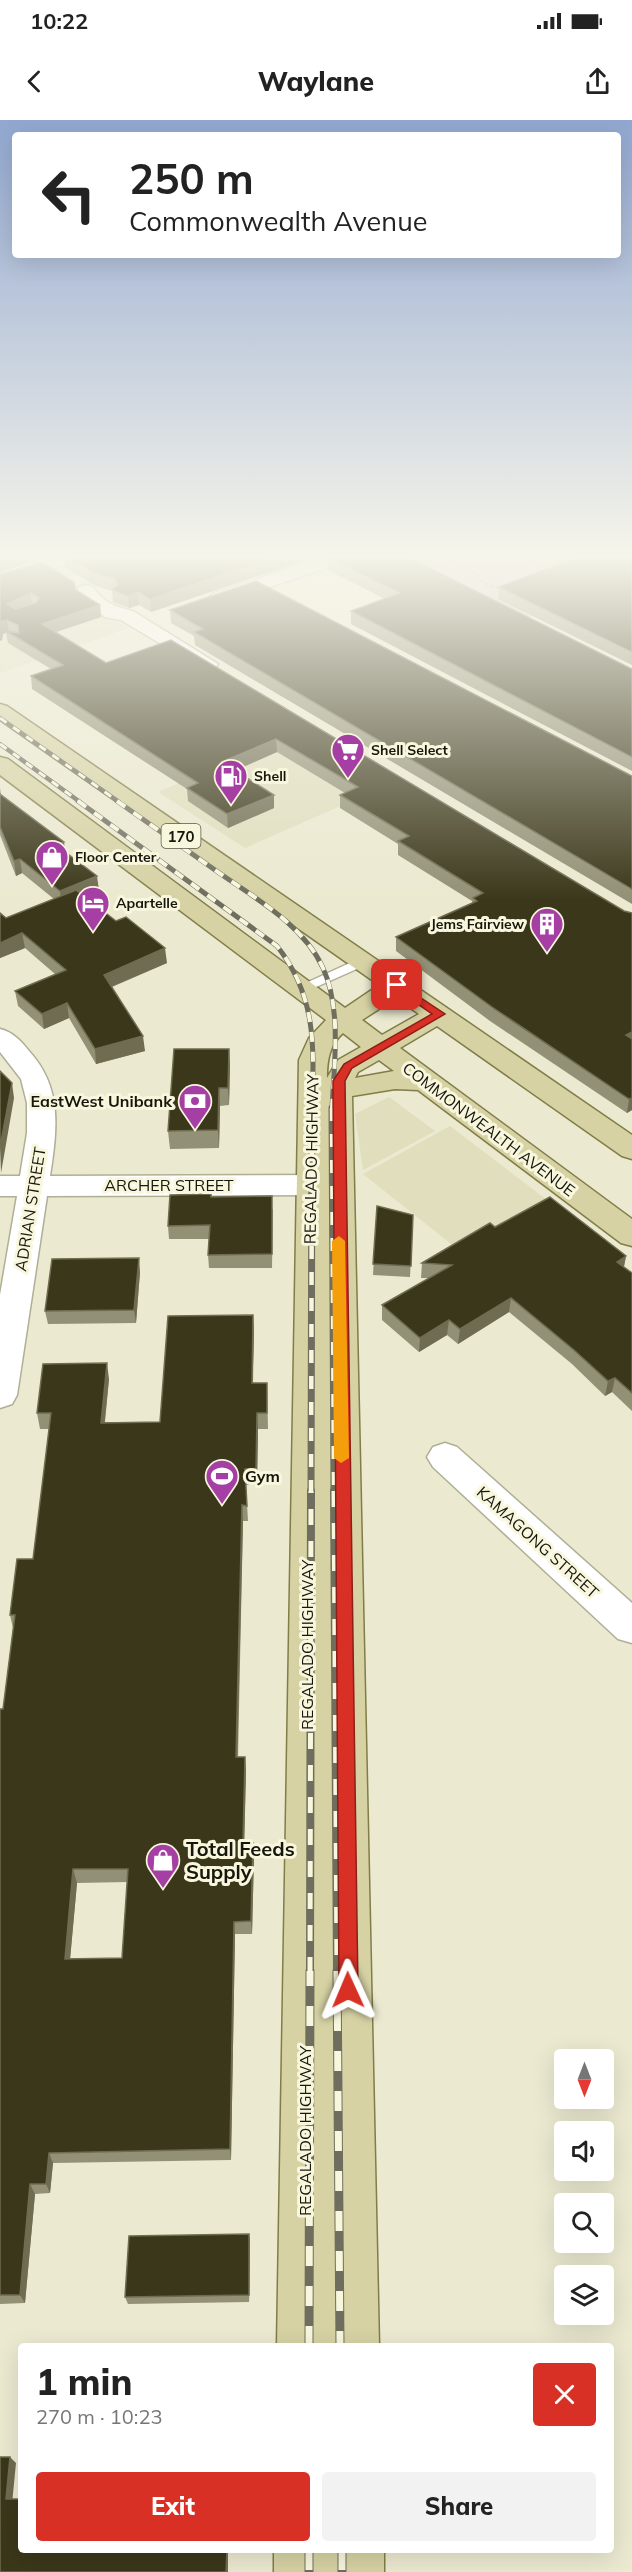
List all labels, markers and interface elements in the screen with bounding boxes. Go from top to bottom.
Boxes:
text: 10:22 [30,7,88,35]
text: Waylane [258,64,374,98]
icon: back [18,65,51,98]
icon: share [581,65,614,98]
text: 250 m [129,152,254,205]
icon: left [30,156,108,234]
text: Commonwealth Avenue [129,204,427,238]
supermarket icon: Shell Select [330,732,366,779]
place label: Shell Select [371,741,448,759]
fuel station icon: Shell [213,758,249,805]
place label: Shell [254,767,286,785]
road number: 170 [162,824,201,848]
shop icon: Floor Center [34,839,70,886]
place label: Floor Center [75,848,157,866]
hotel icon: Apartelle [75,885,111,932]
place label: Apartelle [116,894,178,912]
building icon: Jems Fairview [529,906,565,953]
place label: Jems Fairview [431,915,525,933]
pin [371,959,422,1010]
icon: arrive [380,968,413,1001]
street label: COMMONWEALTH AVENUE [399,1058,579,1200]
street label: REGALADO HIGHWAY [300,1073,322,1244]
bank icon: EastWest Unibank [177,1083,213,1130]
place label: EastWest Unibank [31,1091,173,1111]
street label: ADRIAN STREET [10,1145,50,1273]
street label: ARCHER STREET [104,1175,234,1195]
sports icon: Gym [204,1458,240,1505]
place label: Gym [245,1466,280,1486]
street label: KAMAGONG STREET [473,1482,603,1602]
street label: REGALADO HIGHWAY [297,1560,317,1730]
place label: Total Feeds Supply [186,1836,295,1884]
shop icon: Total Feeds Supply [145,1842,181,1889]
position arrow [316,1958,380,2022]
street label: REGALADO HIGHWAY [295,2046,315,2216]
north arrow [554,2049,614,2109]
map controls [554,2049,614,2325]
button: sound [554,2121,614,2181]
button: search [554,2193,614,2253]
button: layers [554,2265,614,2325]
text: 1 min [36,2359,132,2404]
button: close [533,2363,596,2426]
text: 270 m · 10:23 [36,2404,162,2429]
button: Exit [36,2472,310,2541]
button: Share [322,2472,596,2541]

